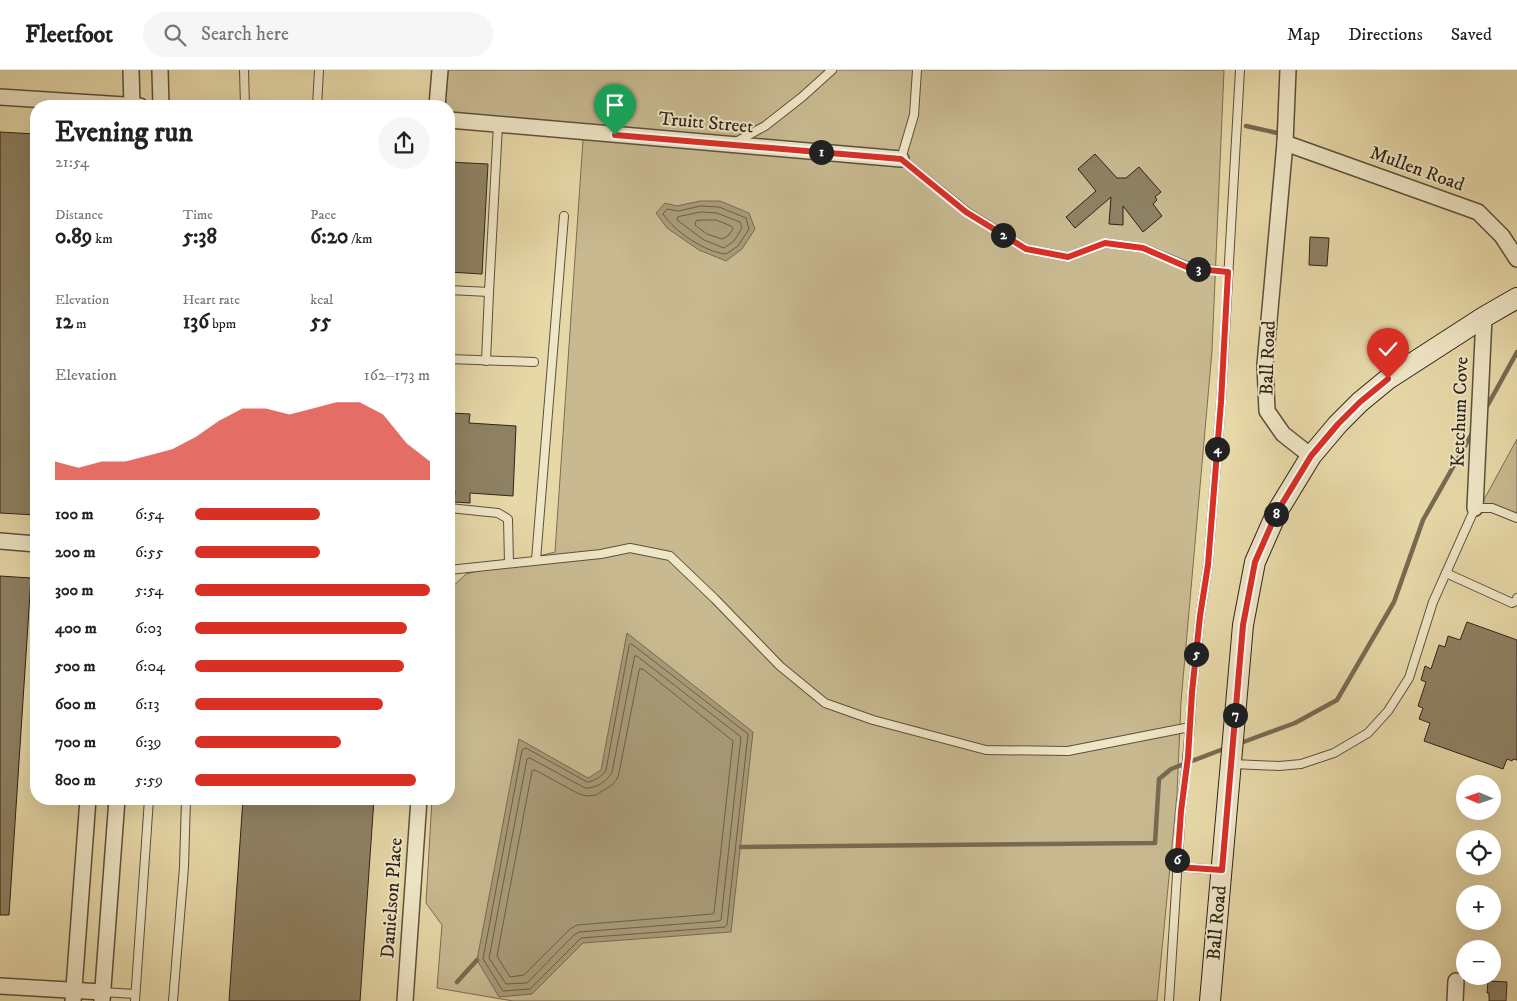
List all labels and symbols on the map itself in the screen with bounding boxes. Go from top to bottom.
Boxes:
pin [594,84,636,135]
street label: Truitt Street [658,107,754,139]
pin: 1 [808,140,834,164]
street label: Mullen Road [1367,141,1468,197]
pin: 2 [990,222,1016,248]
pin: 3 [1186,256,1210,282]
street label: Ball Road [1255,320,1281,396]
pin [1367,328,1409,379]
street label: Ketchum Cove [1447,356,1473,468]
pin: 4 [1204,436,1230,462]
pin: 8 [1264,502,1288,526]
pin: 5 [1184,642,1208,666]
pin: 7 [1222,702,1248,728]
north arrow [1456,775,1501,820]
street label: Danielson Place [376,837,408,959]
pin: 6 [1164,848,1190,872]
street label: Ball Road [1202,884,1232,961]

